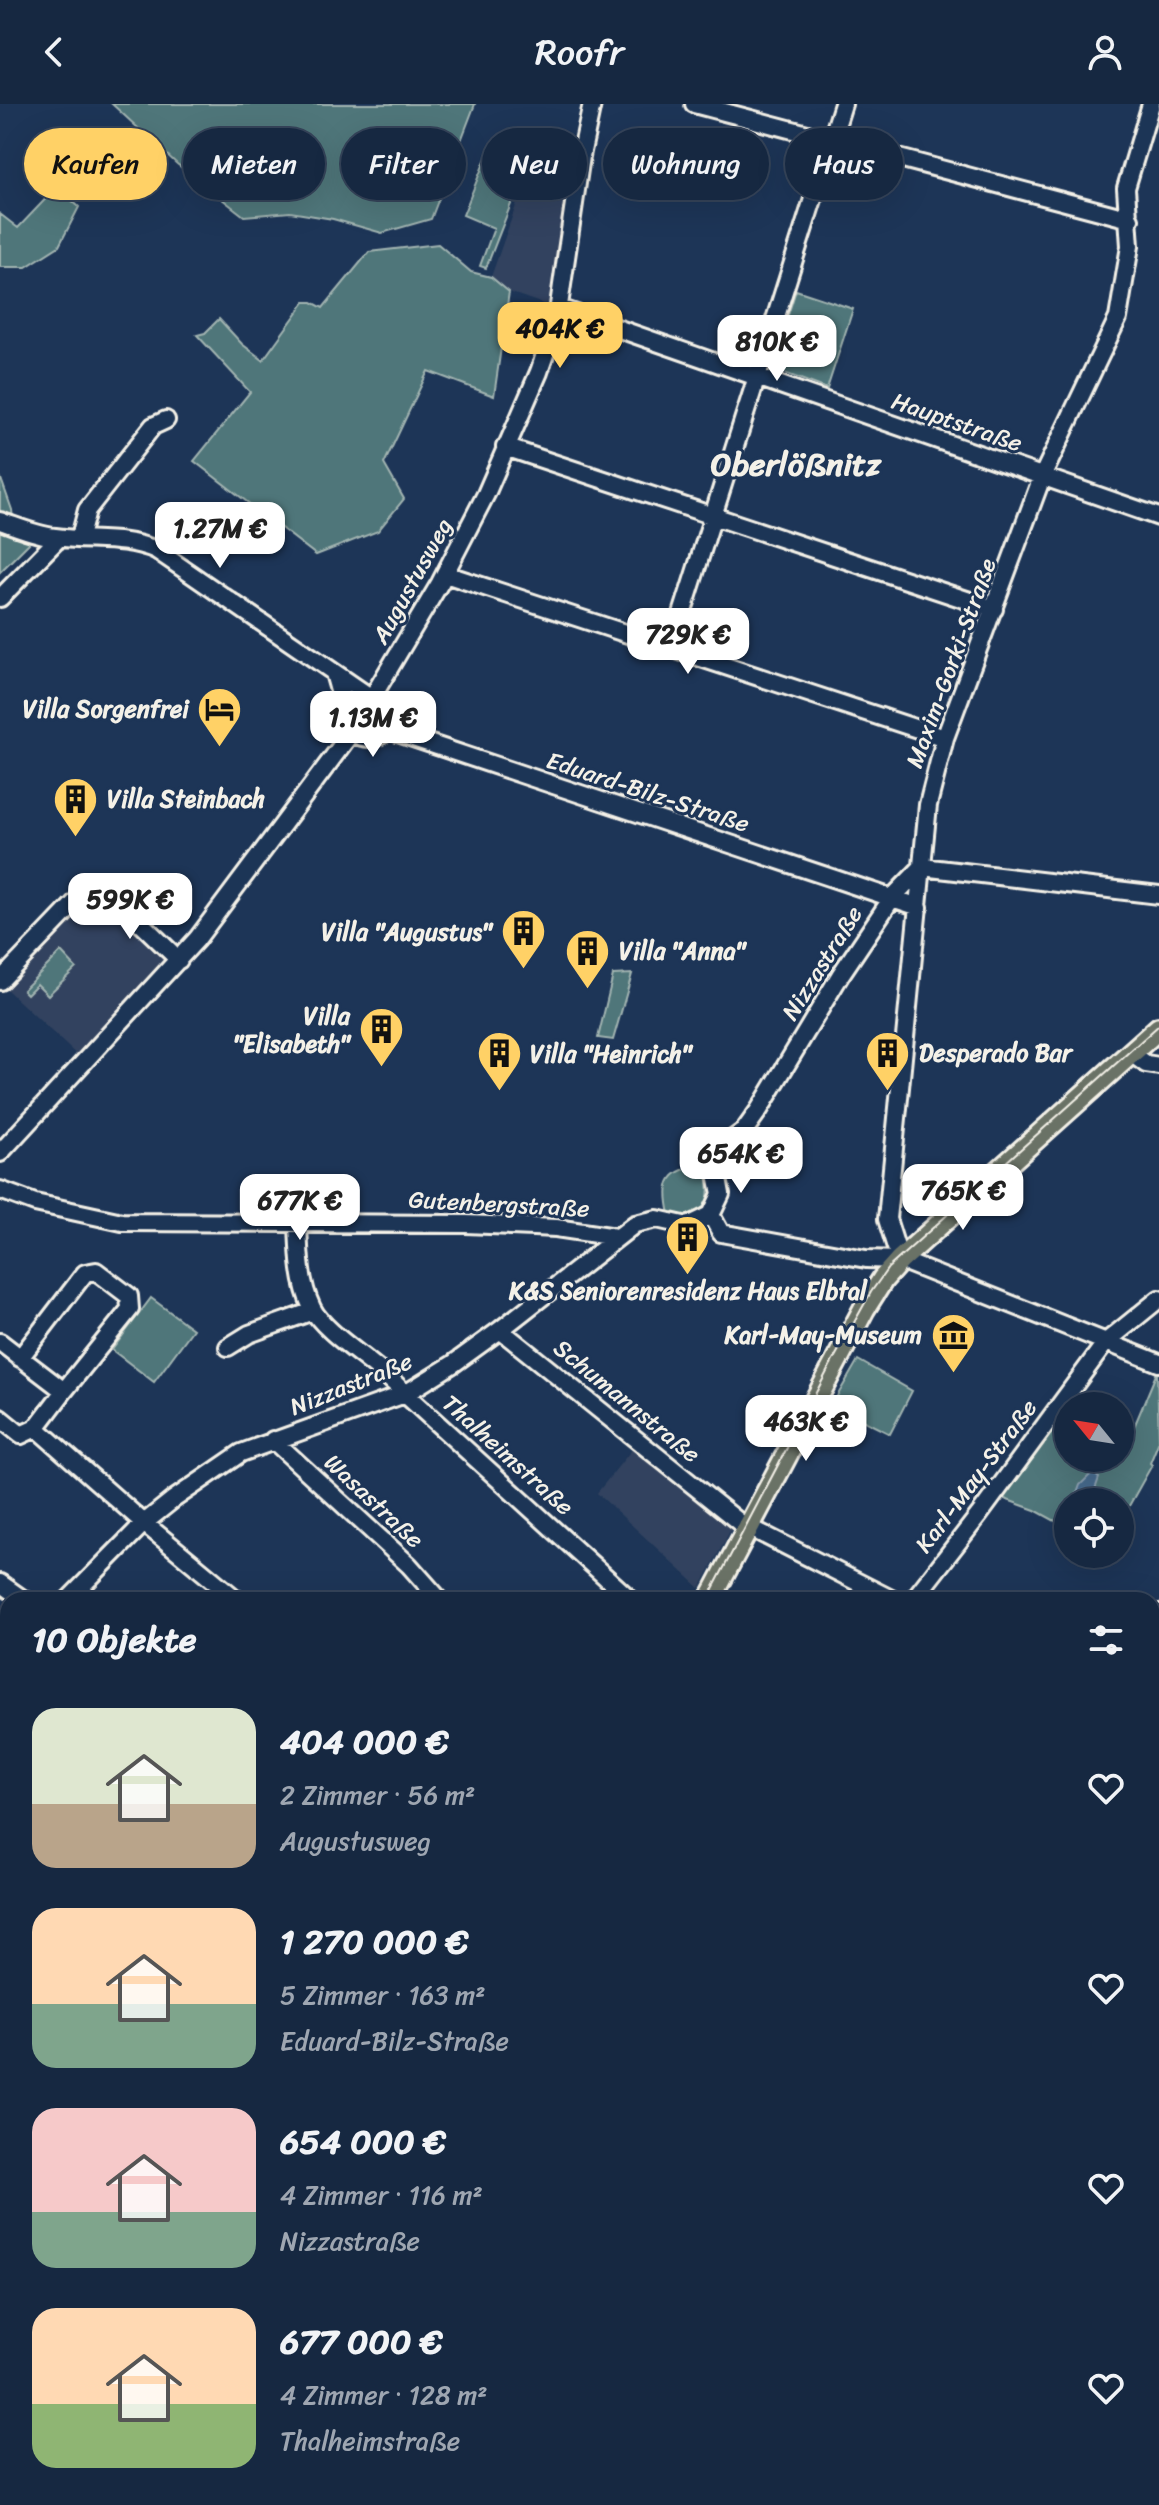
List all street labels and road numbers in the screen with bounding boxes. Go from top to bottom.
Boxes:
street label: Hauptstraße [886,380,1028,464]
street label: Augustusweg [359,510,464,653]
street label: Maxim-Gorki-Straße [894,552,1009,774]
street label: Eduard-Bilz-Straße [541,739,755,845]
street label: Nizzastraße [770,897,874,1029]
street label: Gutenbergstraße [408,1178,590,1230]
street label: Schumannstraße [544,1328,710,1474]
street label: Nizzastraße [283,1340,419,1428]
street label: Thalheimstraße [432,1384,584,1526]
street label: Karl-May-Straße [904,1390,1048,1562]
street label: Wasastraße [314,1443,434,1559]

